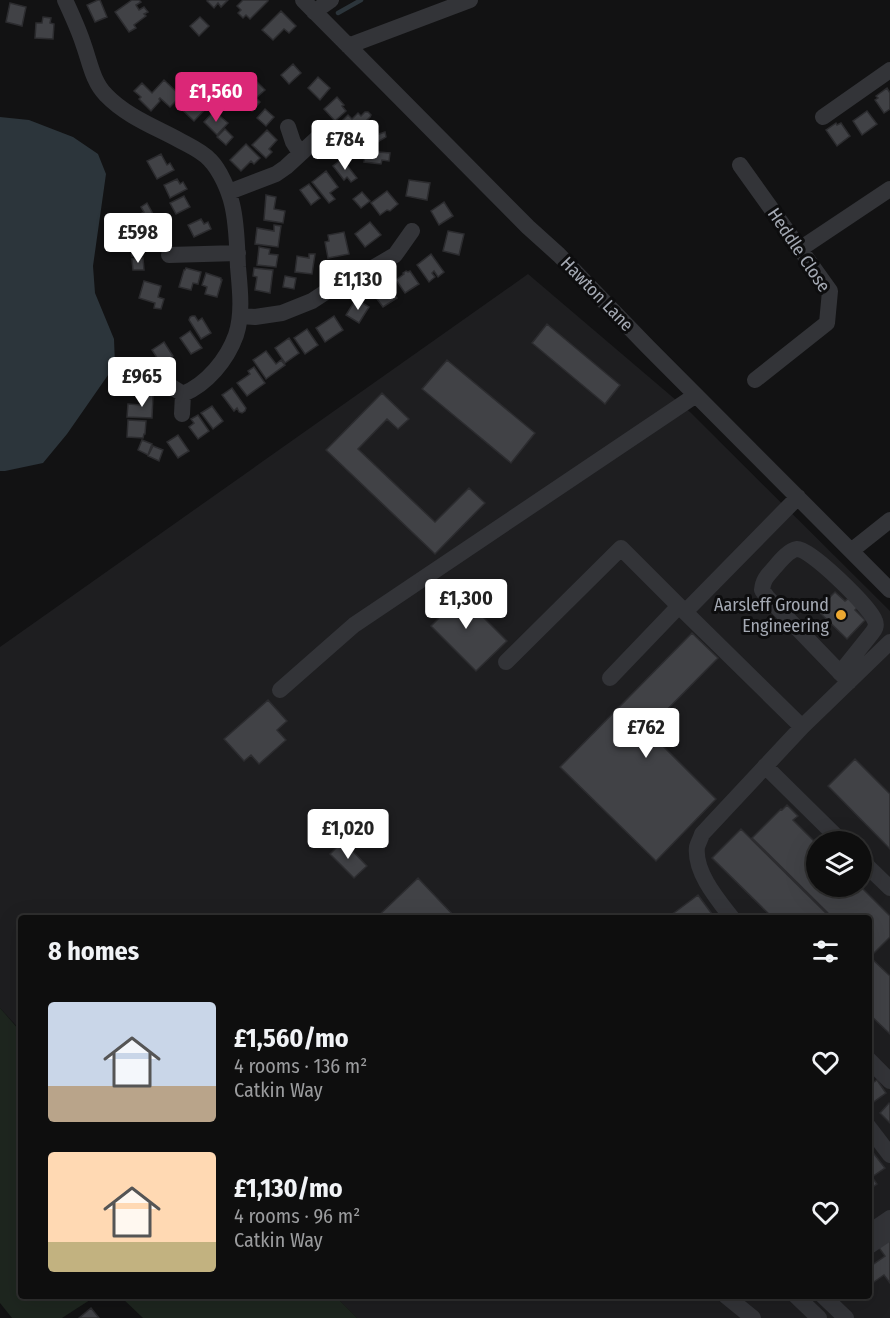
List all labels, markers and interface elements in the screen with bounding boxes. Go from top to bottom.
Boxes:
pin: £1,560 [167,72,265,123]
text: £1,560 [189,79,243,103]
pin: £784 [309,120,381,171]
text: £784 [326,127,364,151]
street label: Heddle Close [763,204,835,296]
pin: £598 [102,213,174,264]
text: £598 [118,220,158,244]
street label: Hawton Lane [556,252,638,336]
pin: £1,130 [309,260,407,311]
text: £1,130 [334,267,382,291]
pin: £965 [106,357,178,408]
text: £965 [122,364,162,388]
pin: £1,300 [417,579,515,630]
text: £1,300 [439,586,493,610]
place label: Aarsleff Ground Engineering [714,594,830,637]
marker: Aarsleff Ground Engineering [834,608,848,622]
pin: £762 [610,708,682,759]
text: £762 [627,715,665,739]
pin: £1,020 [299,809,397,860]
text: £1,020 [322,816,374,840]
map controls [806,831,872,897]
button: layers [806,831,872,897]
icon: filters [809,935,842,968]
text: 8 homes [48,936,139,967]
text: £1,560/mo [234,1023,349,1054]
icon: home [96,1026,168,1098]
icon: heart [809,1046,842,1079]
text: 4 rooms · 136 m² [234,1054,367,1078]
text: Catkin Way [234,1078,323,1102]
text: £1,130/mo [234,1173,343,1204]
icon: home [96,1176,168,1248]
icon: heart [809,1196,842,1229]
text: 4 rooms · 96 m² [234,1204,360,1228]
text: Catkin Way [234,1228,323,1252]

